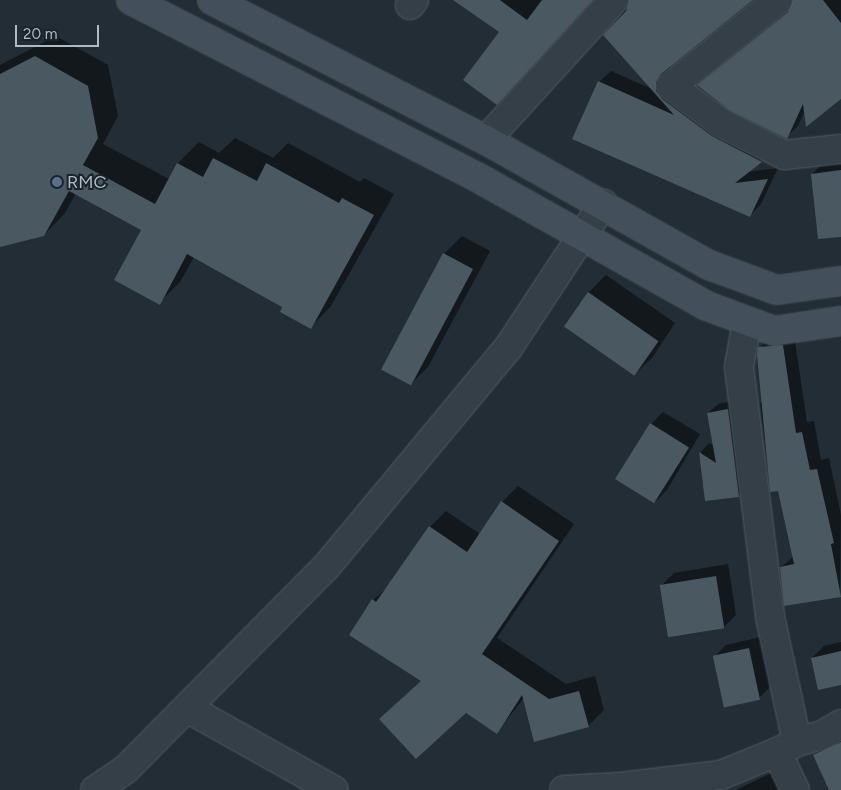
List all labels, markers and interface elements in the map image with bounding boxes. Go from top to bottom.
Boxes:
scale bar [18,15,101,47]
text: 20 m [23,25,57,43]
place label: RMC [67,171,106,193]
marker: RMC [51,176,63,188]

